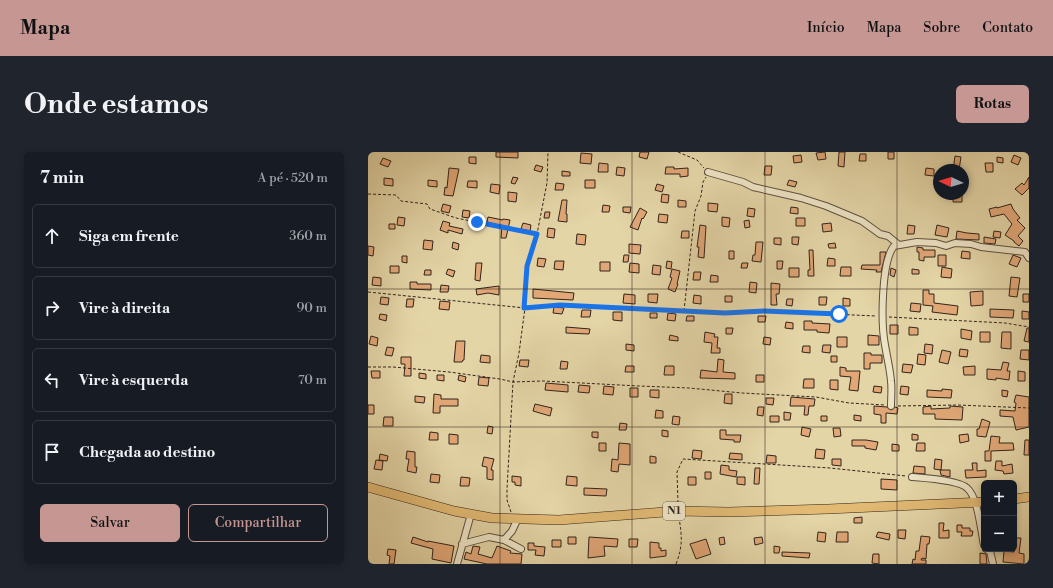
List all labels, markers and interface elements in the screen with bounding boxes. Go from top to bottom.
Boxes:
text: Mapa [20,16,70,40]
text: Início [807,19,845,37]
text: Mapa [867,19,901,37]
text: Sobre [923,19,960,37]
text: Contato [982,19,1033,37]
button: Rotas [956,85,1029,123]
text: Onde estamos [24,87,209,122]
north arrow [933,164,969,200]
text: 7 min [40,167,84,189]
text: A pé · 520 m [258,170,328,186]
route end [468,213,486,231]
icon: ahead [41,225,63,247]
text: Siga em frente [79,227,179,246]
text: 360 m [289,228,327,244]
icon: right [41,297,63,319]
text: Vire à direita [79,299,170,318]
text: 90 m [296,300,327,316]
route start [830,305,848,323]
icon: left [41,369,63,391]
text: Vire à esquerda [79,371,188,390]
text: 70 m [298,372,327,388]
icon: arrive [41,441,63,463]
text: Chegada ao destino [79,443,215,462]
map controls [981,480,1017,552]
button: + [981,480,1017,516]
road number: N1 [663,502,685,520]
button: Salvar [40,504,180,542]
button: Compartilhar [188,504,328,542]
button: − [981,516,1017,552]

